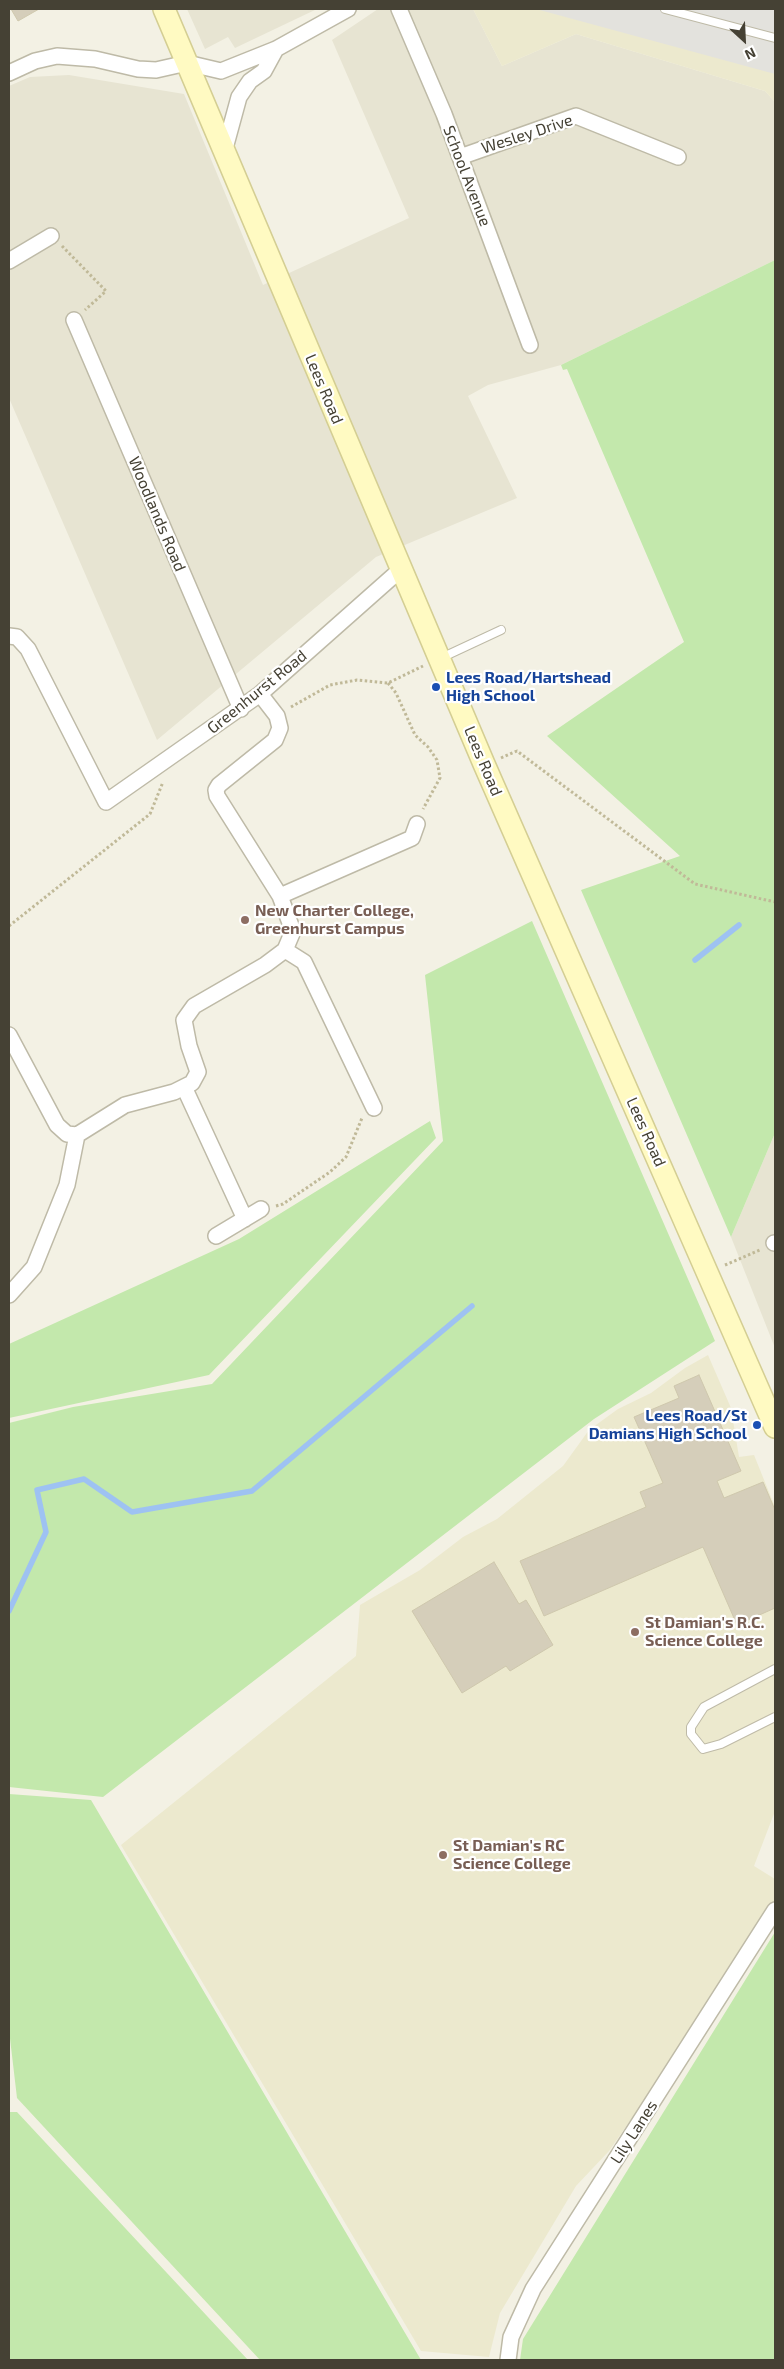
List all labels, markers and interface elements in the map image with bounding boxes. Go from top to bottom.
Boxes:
north arrow [719,15,769,65]
text: N [742,44,759,64]
street label: Wesley Drive [479,110,575,158]
street label: School Avenue [439,123,495,229]
street label: Lees Road [301,351,347,427]
street label: Woodlands Road [124,454,190,574]
street label: Greenhurst Road [203,646,311,738]
place label: Lees Road/Hartshead High School [446,668,611,706]
marker: Lees Road/Hartshead High School [430,681,442,693]
street label: Lees Road [460,723,506,799]
place label: New Charter College, Greenhurst Campus [255,901,414,939]
marker: New Charter College, Greenhurst Campus [239,914,251,926]
street label: Lees Road [622,1094,670,1170]
place label: Lees Road/St Damians High School [589,1406,747,1444]
marker: Lees Road/St Damians High School [751,1419,763,1431]
place label: St Damian's R.C. Science College [645,1613,764,1651]
marker: St Damian's R.C. Science College [629,1626,641,1638]
place label: St Damian's RC Science College [453,1836,571,1874]
marker: St Damian's RC Science College [437,1849,449,1861]
street label: Lily Lanes [606,2097,662,2167]

